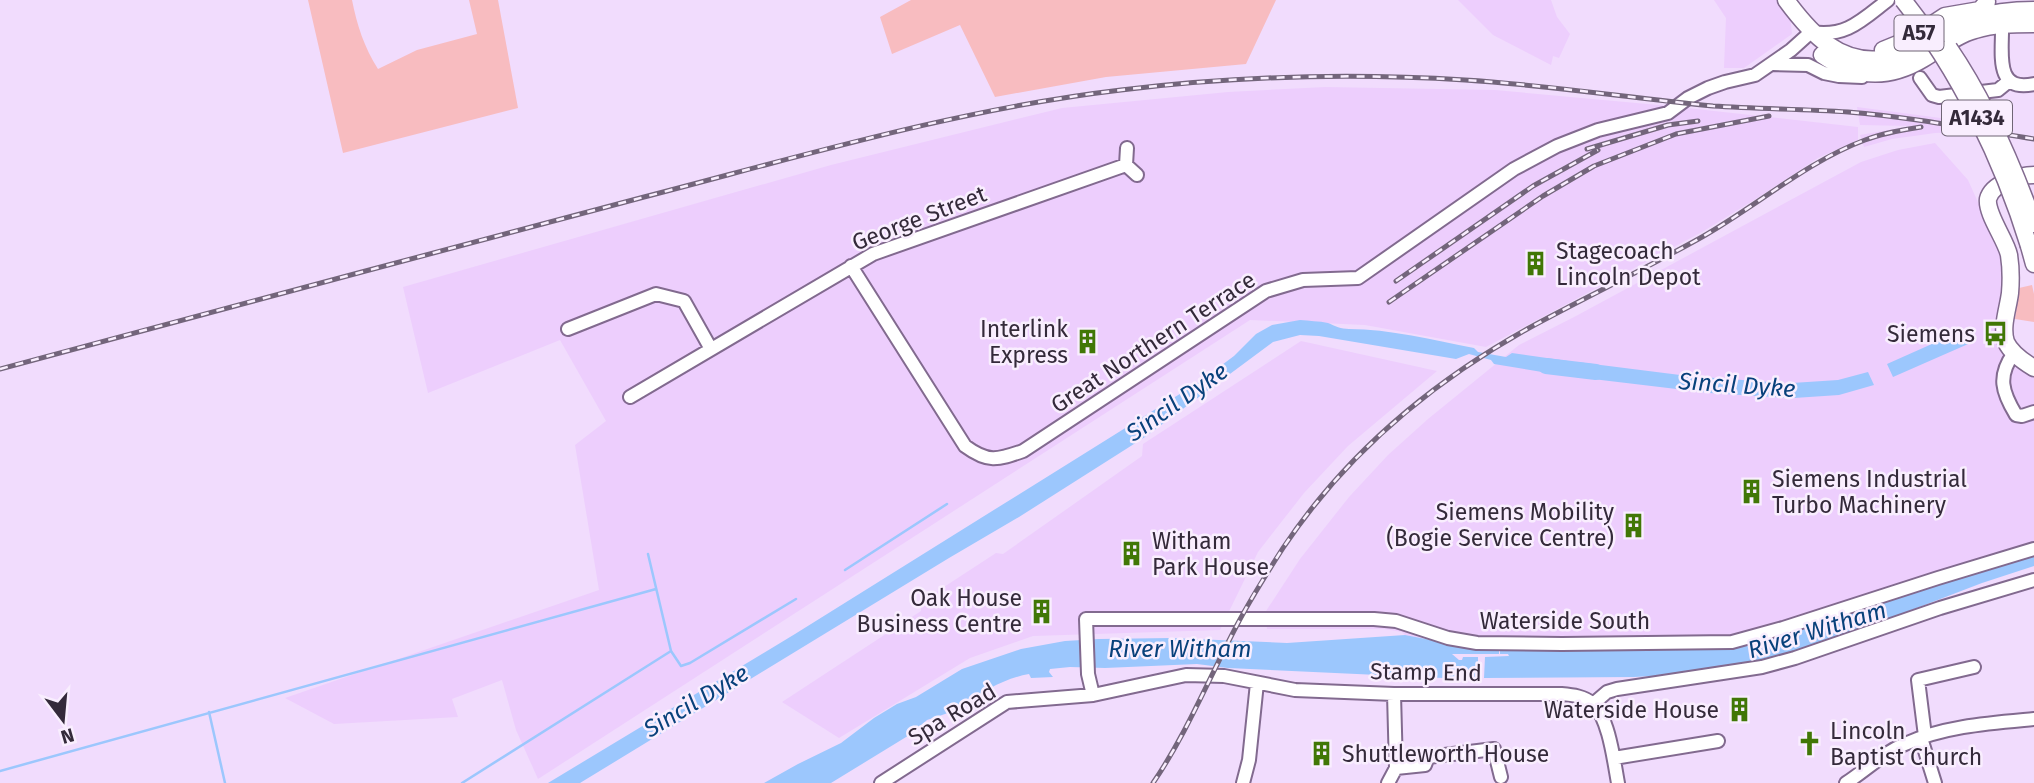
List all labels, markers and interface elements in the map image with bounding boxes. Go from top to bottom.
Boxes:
road number: A57 [1895,16,1944,50]
road number: A1434 [1942,100,2012,136]
street label: George Street [848,179,991,256]
place label: Stagecoach Lincoln Depot [1556,237,1701,291]
building icon: Stagecoach Lincoln Depot [1522,250,1550,278]
street label: Great Northern Terrace [1045,265,1261,419]
place label: Interlink Express [980,315,1068,369]
place label: Siemens [1887,320,1975,348]
bus stop icon: Siemens [1981,320,2009,348]
building icon: Interlink Express [1074,328,1102,356]
water label: Sincil Dyke [1120,357,1233,448]
water label: Sincil Dyke [1677,367,1796,403]
place label: Siemens Industrial Turbo Machinery [1772,465,1967,519]
building icon: Siemens Industrial Turbo Machinery [1738,478,1766,506]
place label: Siemens Mobility (Bogie Service Centre) [1386,498,1615,552]
building icon: Siemens Mobility (Bogie Service Centre) [1620,511,1648,539]
place label: Witham Park House [1152,527,1269,581]
building icon: Witham Park House [1118,540,1146,568]
place label: Oak House Business Centre [857,584,1022,638]
water label: River Witham [1744,596,1890,664]
building icon: Oak House Business Centre [1028,597,1056,625]
street label: Waterside South [1480,607,1650,635]
water label: River Witham [1108,635,1252,663]
street label: Stamp End [1370,657,1482,687]
water label: Sincil Dyke [638,659,753,744]
street label: Spa Road [903,677,1001,751]
north arrow [28,685,98,755]
place label: Waterside House [1544,696,1719,724]
building icon: Waterside House [1725,696,1753,724]
place label: Lincoln Baptist Church [1830,717,1982,771]
text: N [58,723,77,749]
church icon: Lincoln Baptist Church [1796,730,1824,758]
building icon: Shuttleworth House [1308,740,1336,768]
place label: Shuttleworth House [1342,740,1549,768]

